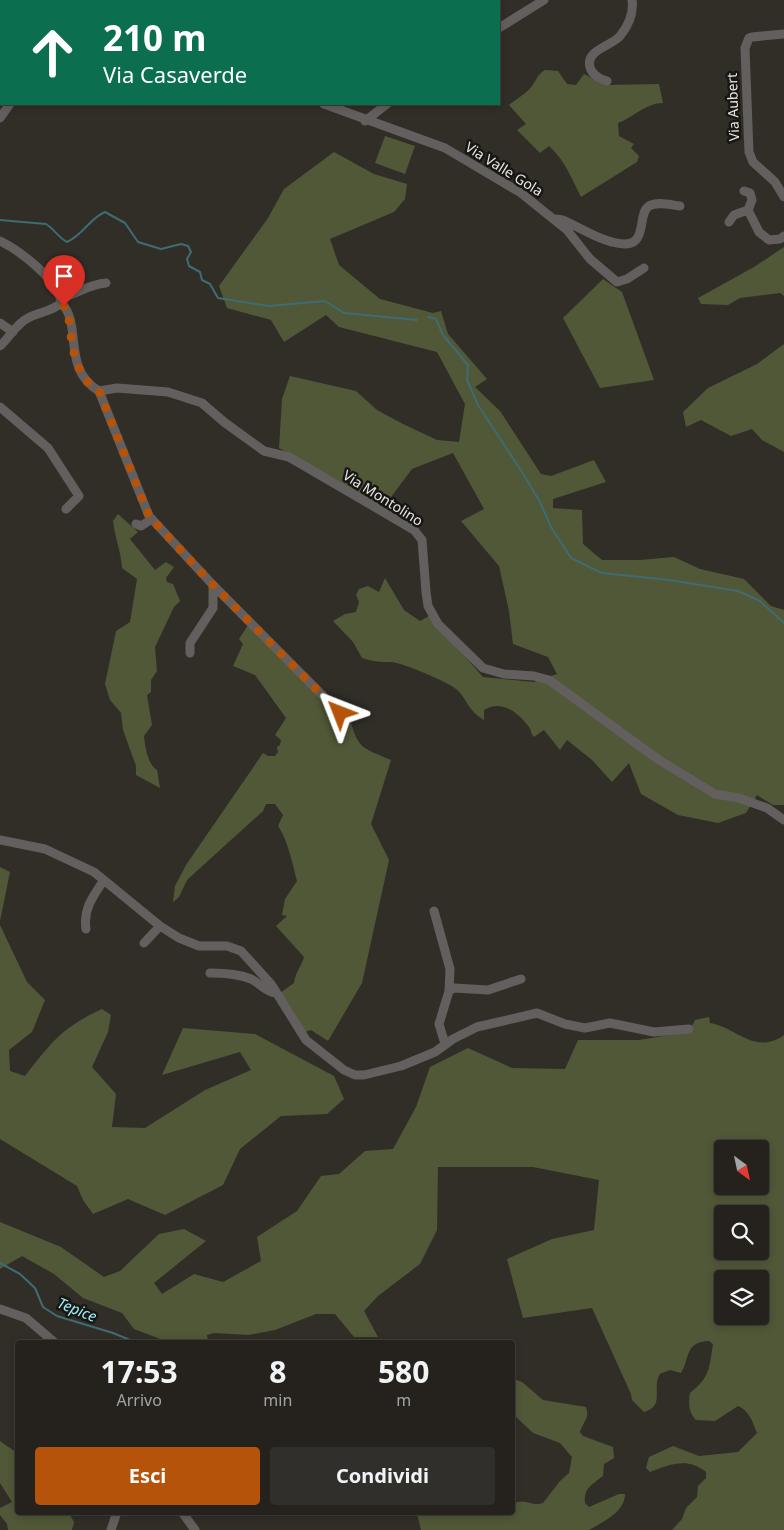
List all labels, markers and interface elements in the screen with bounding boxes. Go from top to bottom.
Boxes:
text: 210 m [103,14,206,61]
icon: ahead [20,20,85,85]
text: Via Casaverde [103,59,247,89]
street label: Via Aubert [722,72,743,142]
street label: Via Valle Gola [462,137,547,200]
pin [43,255,85,306]
icon: arrive [50,262,78,290]
street label: Via Montolino [340,465,427,530]
position arrow [313,686,365,738]
north arrow [714,1140,769,1195]
map controls [714,1140,769,1325]
button: search [714,1205,769,1260]
button: layers [714,1270,769,1325]
water label: Tepice [55,1292,101,1326]
text: 17:53 [101,1351,178,1392]
text: 8 [269,1351,286,1392]
text: 580 [378,1351,429,1392]
text: Arrivo [116,1389,162,1411]
text: min [263,1389,292,1411]
text: m [396,1389,411,1411]
button: Esci [35,1447,260,1505]
button: Condividi [270,1447,495,1505]

